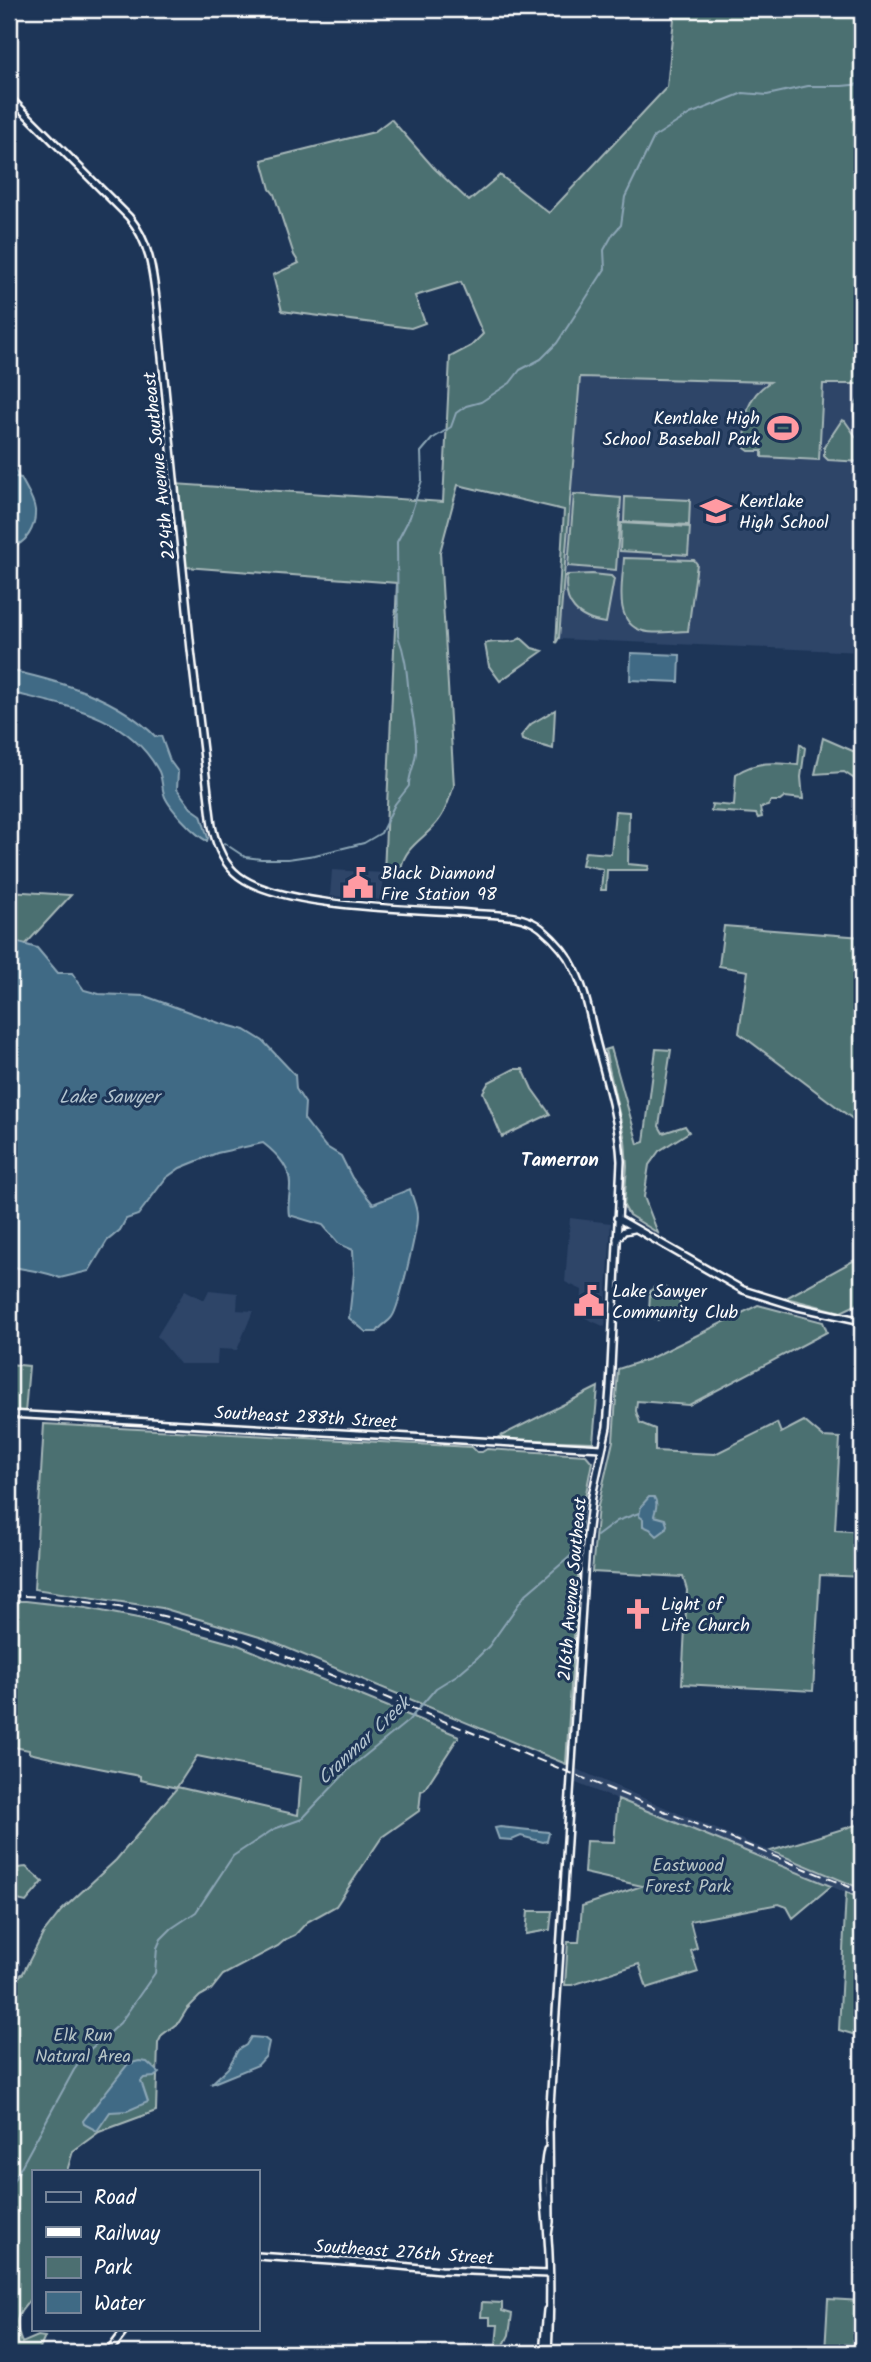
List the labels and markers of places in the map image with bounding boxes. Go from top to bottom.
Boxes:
place label: Kentlake High School Baseball Park [603,405,761,455]
sports icon: Kentlake High School Baseball Park [766,411,800,445]
place label: Kentlake High School [739,488,829,538]
school or university icon: Kentlake High School [699,494,733,528]
place label: Black Diamond Fire Station 98 [381,860,497,910]
public building icon: Black Diamond Fire Station 98 [341,866,375,900]
place label: Lake Sawyer Community Club [612,1278,739,1328]
public building icon: Lake Sawyer Community Club [572,1284,606,1318]
place label: Light of Life Church [661,1591,750,1641]
church icon: Light of Life Church [621,1597,655,1631]

